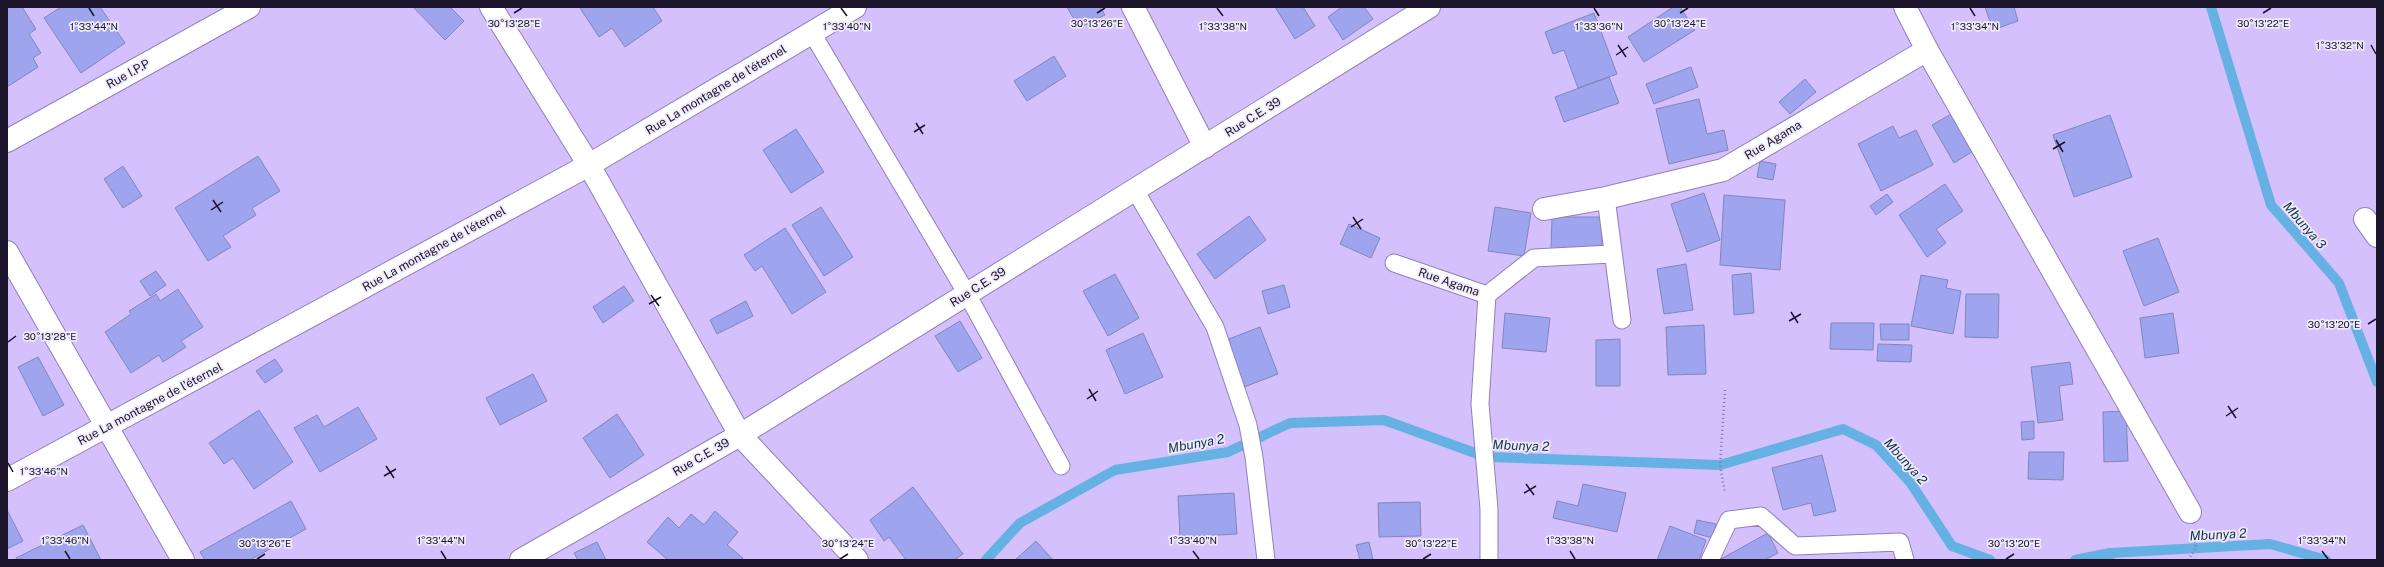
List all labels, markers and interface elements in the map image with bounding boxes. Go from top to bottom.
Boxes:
text: 30°13'28"E [488,17,540,29]
text: 30°13'26"E [1071,17,1123,29]
text: 30°13'24"E [1654,17,1706,29]
text: 30°13'22"E [2237,17,2289,29]
text: 1°33'44"N [70,20,118,32]
text: 1°33'40"N [823,20,871,32]
text: 1°33'38"N [1199,20,1247,32]
text: 1°33'36"N [1575,20,1623,32]
text: 1°33'34"N [1951,20,1999,32]
text: 1°33'32"N [2316,39,2364,51]
street label: Rue La montagne de l'éternel [643,42,789,138]
street label: Rue I.P.P [104,56,152,92]
street label: Rue C.E. 39 [1222,94,1284,140]
street label: Rue Agama [1742,118,1804,162]
water label: Mbunya 3 [2280,199,2329,252]
street label: Rue La montagne de l'éternel [360,203,509,294]
street label: Rue C.E. 39 [947,264,1009,310]
street label: Rue Agama [1417,265,1481,299]
text: 30°13'20"E [2308,318,2360,330]
text: 30°13'28"E [24,330,76,342]
street label: Rue La montagne de l'éternel [75,360,225,448]
water label: Mbunya 2 [1167,431,1226,456]
street label: Rue C.E. 39 [670,435,732,479]
water label: Mbunya 2 [1881,435,1931,488]
water label: Mbunya 2 [1492,437,1550,454]
text: 1°33'46"N [20,465,68,477]
water label: Mbunya 2 [2189,525,2247,543]
text: 1°33'46"N [41,534,89,546]
text: 1°33'44"N [417,534,465,546]
text: 1°33'40"N [1169,534,1217,546]
text: 1°33'38"N [1546,534,1594,546]
text: 1°33'34"N [2298,534,2346,546]
text: 30°13'26"E [239,537,291,549]
text: 30°13'24"E [822,537,874,549]
text: 30°13'22"E [1405,537,1457,549]
text: 30°13'20"E [1988,537,2040,549]

